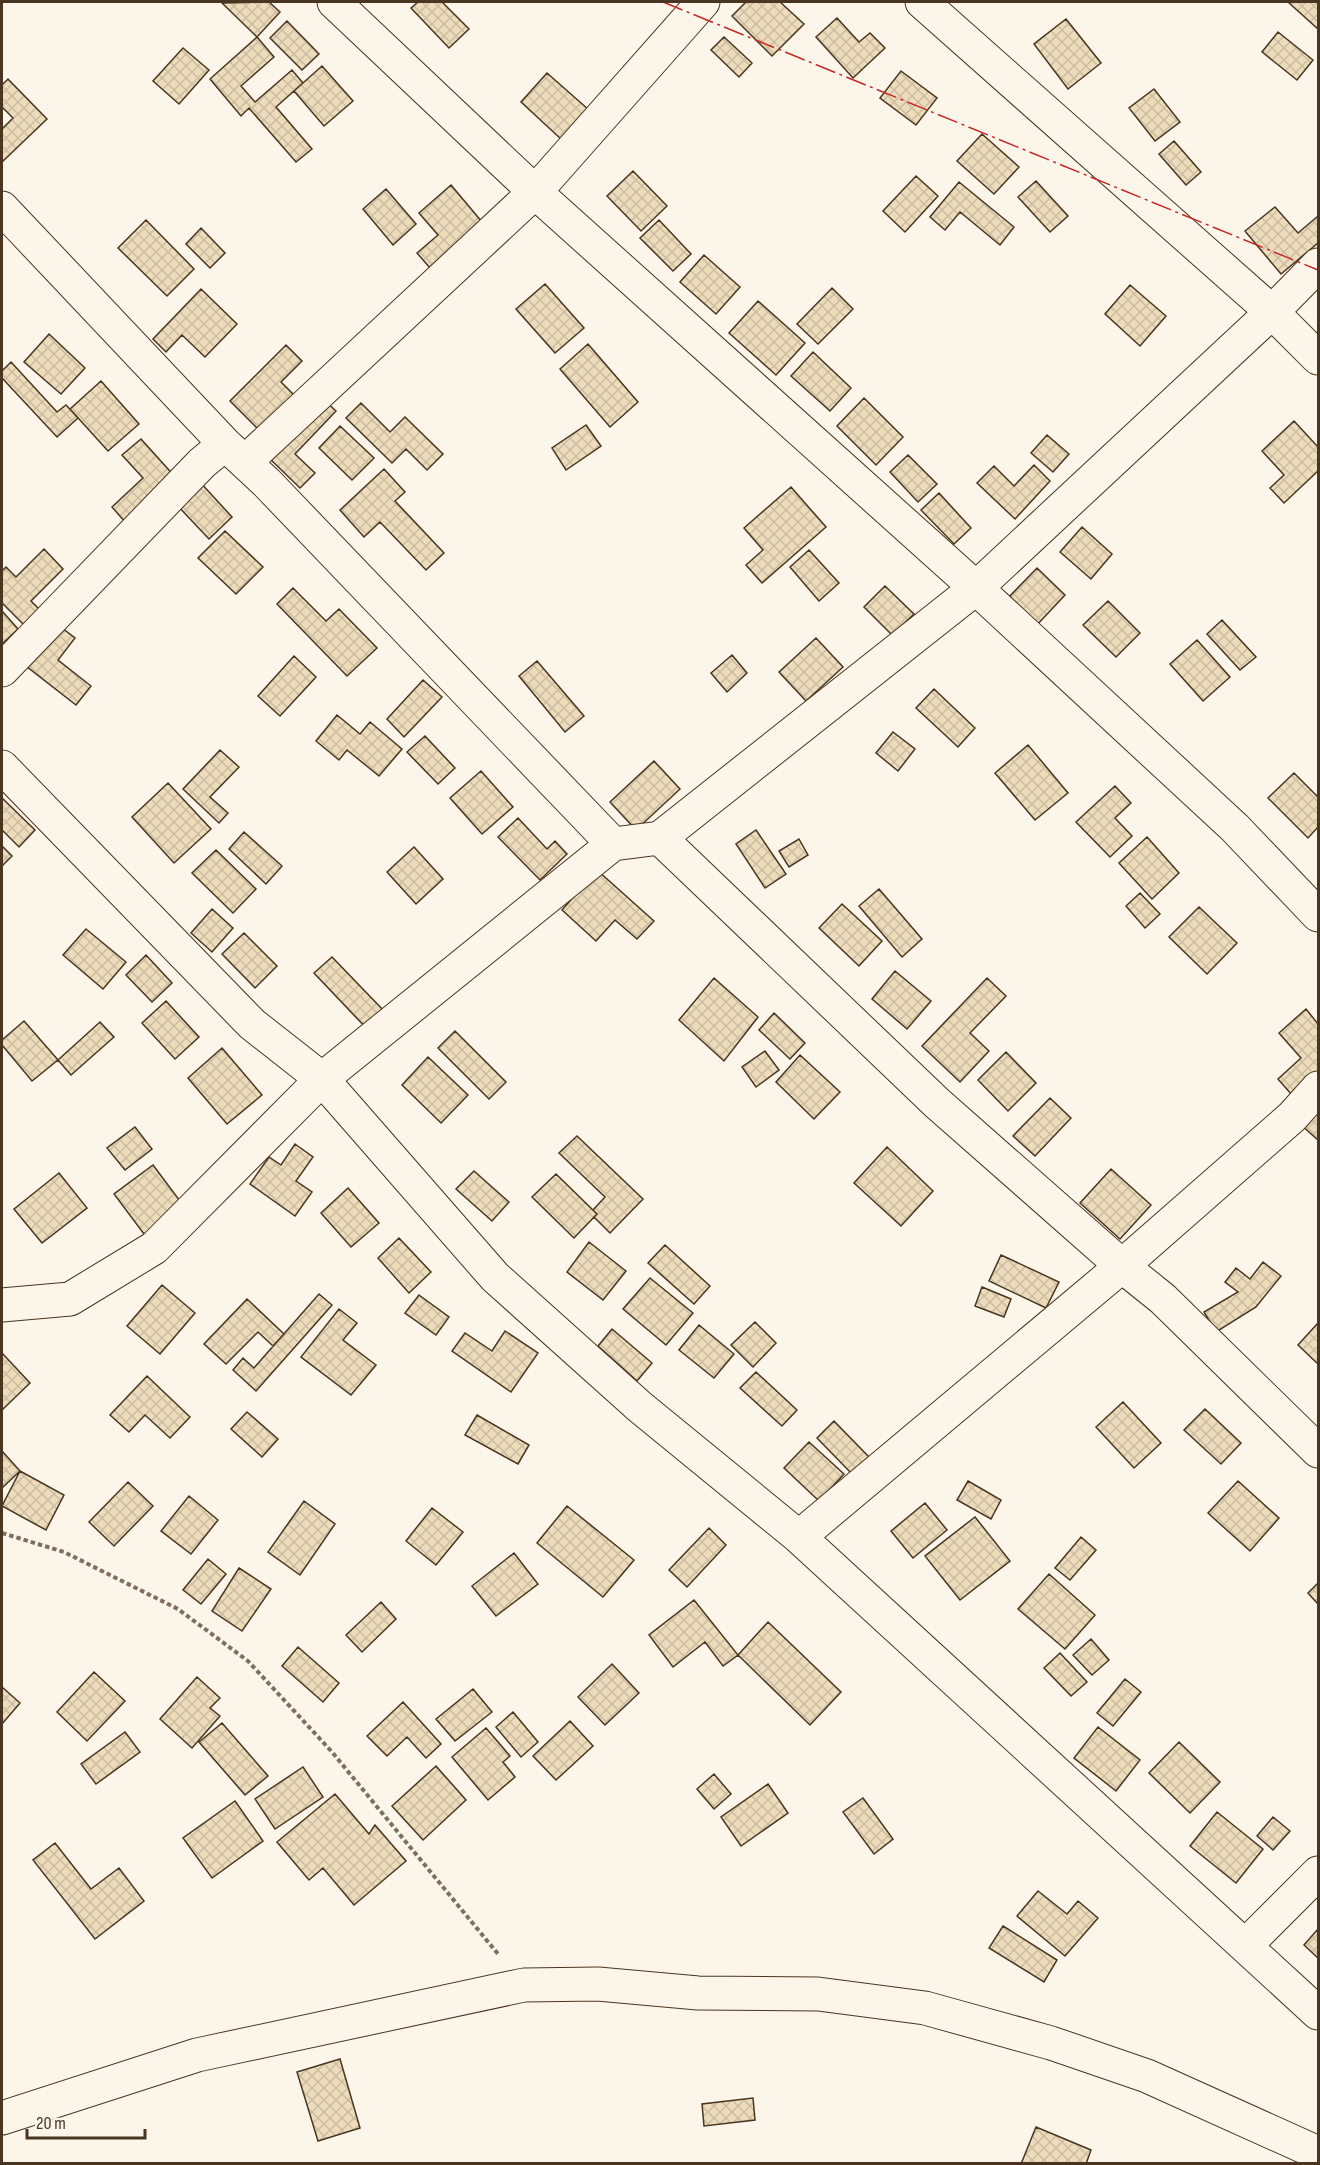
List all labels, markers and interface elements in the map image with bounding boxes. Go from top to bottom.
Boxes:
scale bar [27,2102,146,2140]
text: 20 m [36,2113,66,2134]

